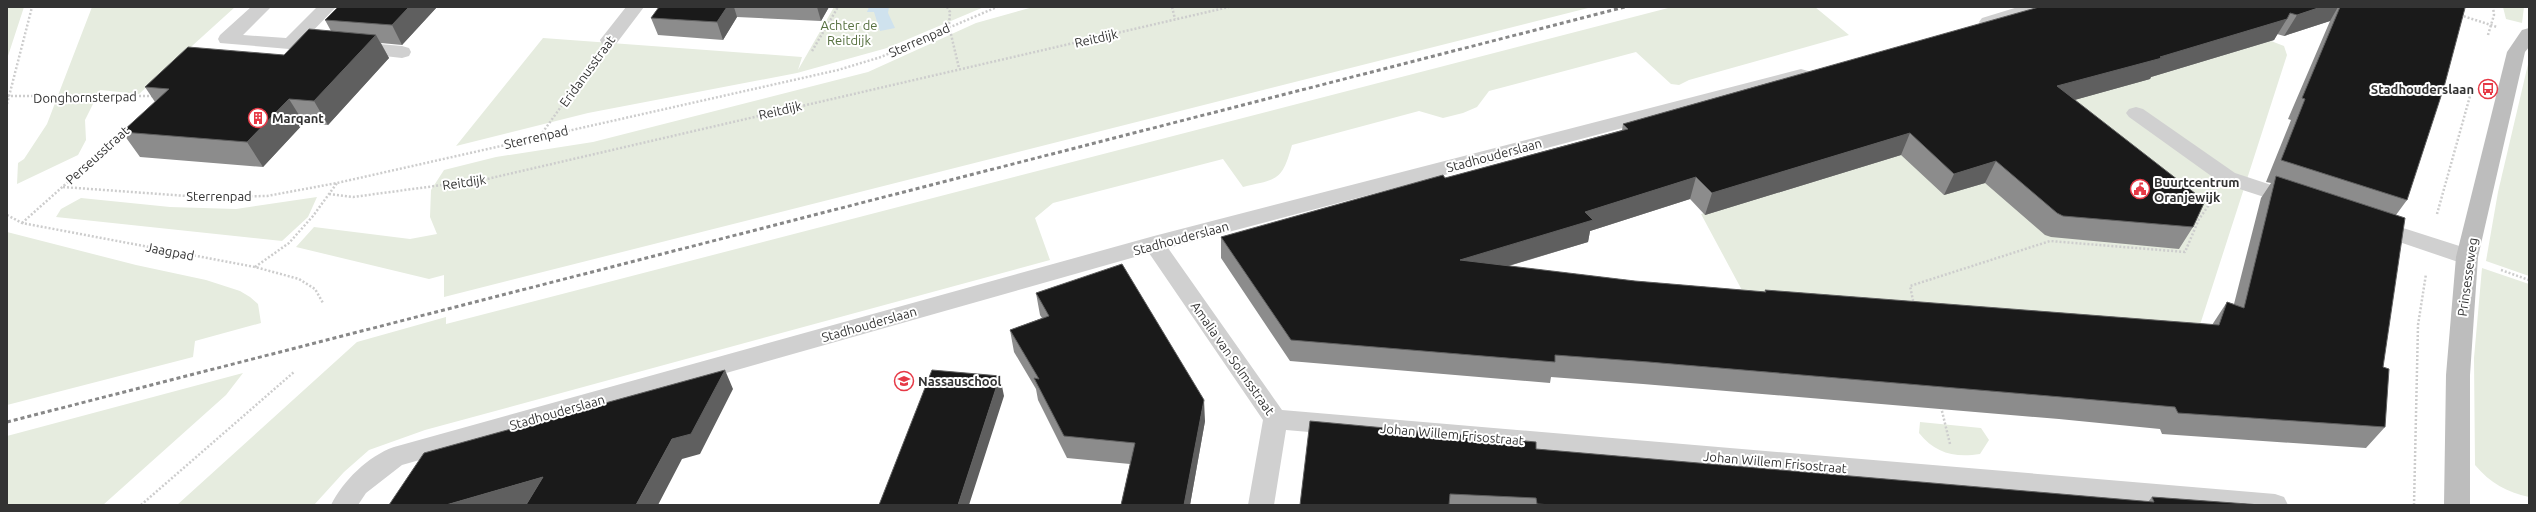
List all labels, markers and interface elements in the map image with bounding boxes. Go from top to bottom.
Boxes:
park label: Achter de Reitdijk [821,18,877,47]
street label: Sterrenpad [886,20,952,60]
street label: Reitdijk [1073,26,1119,50]
street label: Eridanusstraat [557,33,617,109]
bus stop icon: Stadhouderslaan [2477,78,2499,100]
place label: Stadhouderslaan [2371,82,2474,96]
street label: Donghornsterpad [33,89,137,105]
street label: Reitdijk [757,98,803,122]
building icon: Marqant [247,107,269,129]
place label: Marqant [272,111,324,125]
street label: Perseusstraat [63,123,131,187]
street label: Sterrenpad [503,123,569,151]
street label: Stadhouderslaan [1445,136,1543,174]
street label: Reitdijk [441,172,487,192]
place label: Buurtcentrum Oranjewijk [2154,175,2240,204]
public building icon: Buurtcentrum Oranjewijk [2129,178,2151,200]
street label: Sterrenpad [186,189,252,203]
street label: Stadhouderslaan [1132,219,1230,257]
street label: Prinsesseweg [2455,237,2479,317]
street label: Jaagpad [145,239,195,263]
street label: Amalia van Solmsstraat [1189,299,1277,417]
street label: Stadhouderslaan [820,304,918,344]
school or university icon: Nassauschool [893,370,915,392]
place label: Nassauschool [918,374,1001,388]
street label: Stadhouderslaan [508,392,606,432]
street label: Johan Willem Frisostraat [1380,421,1524,447]
street label: Johan Willem Frisostraat [1703,449,1847,475]

